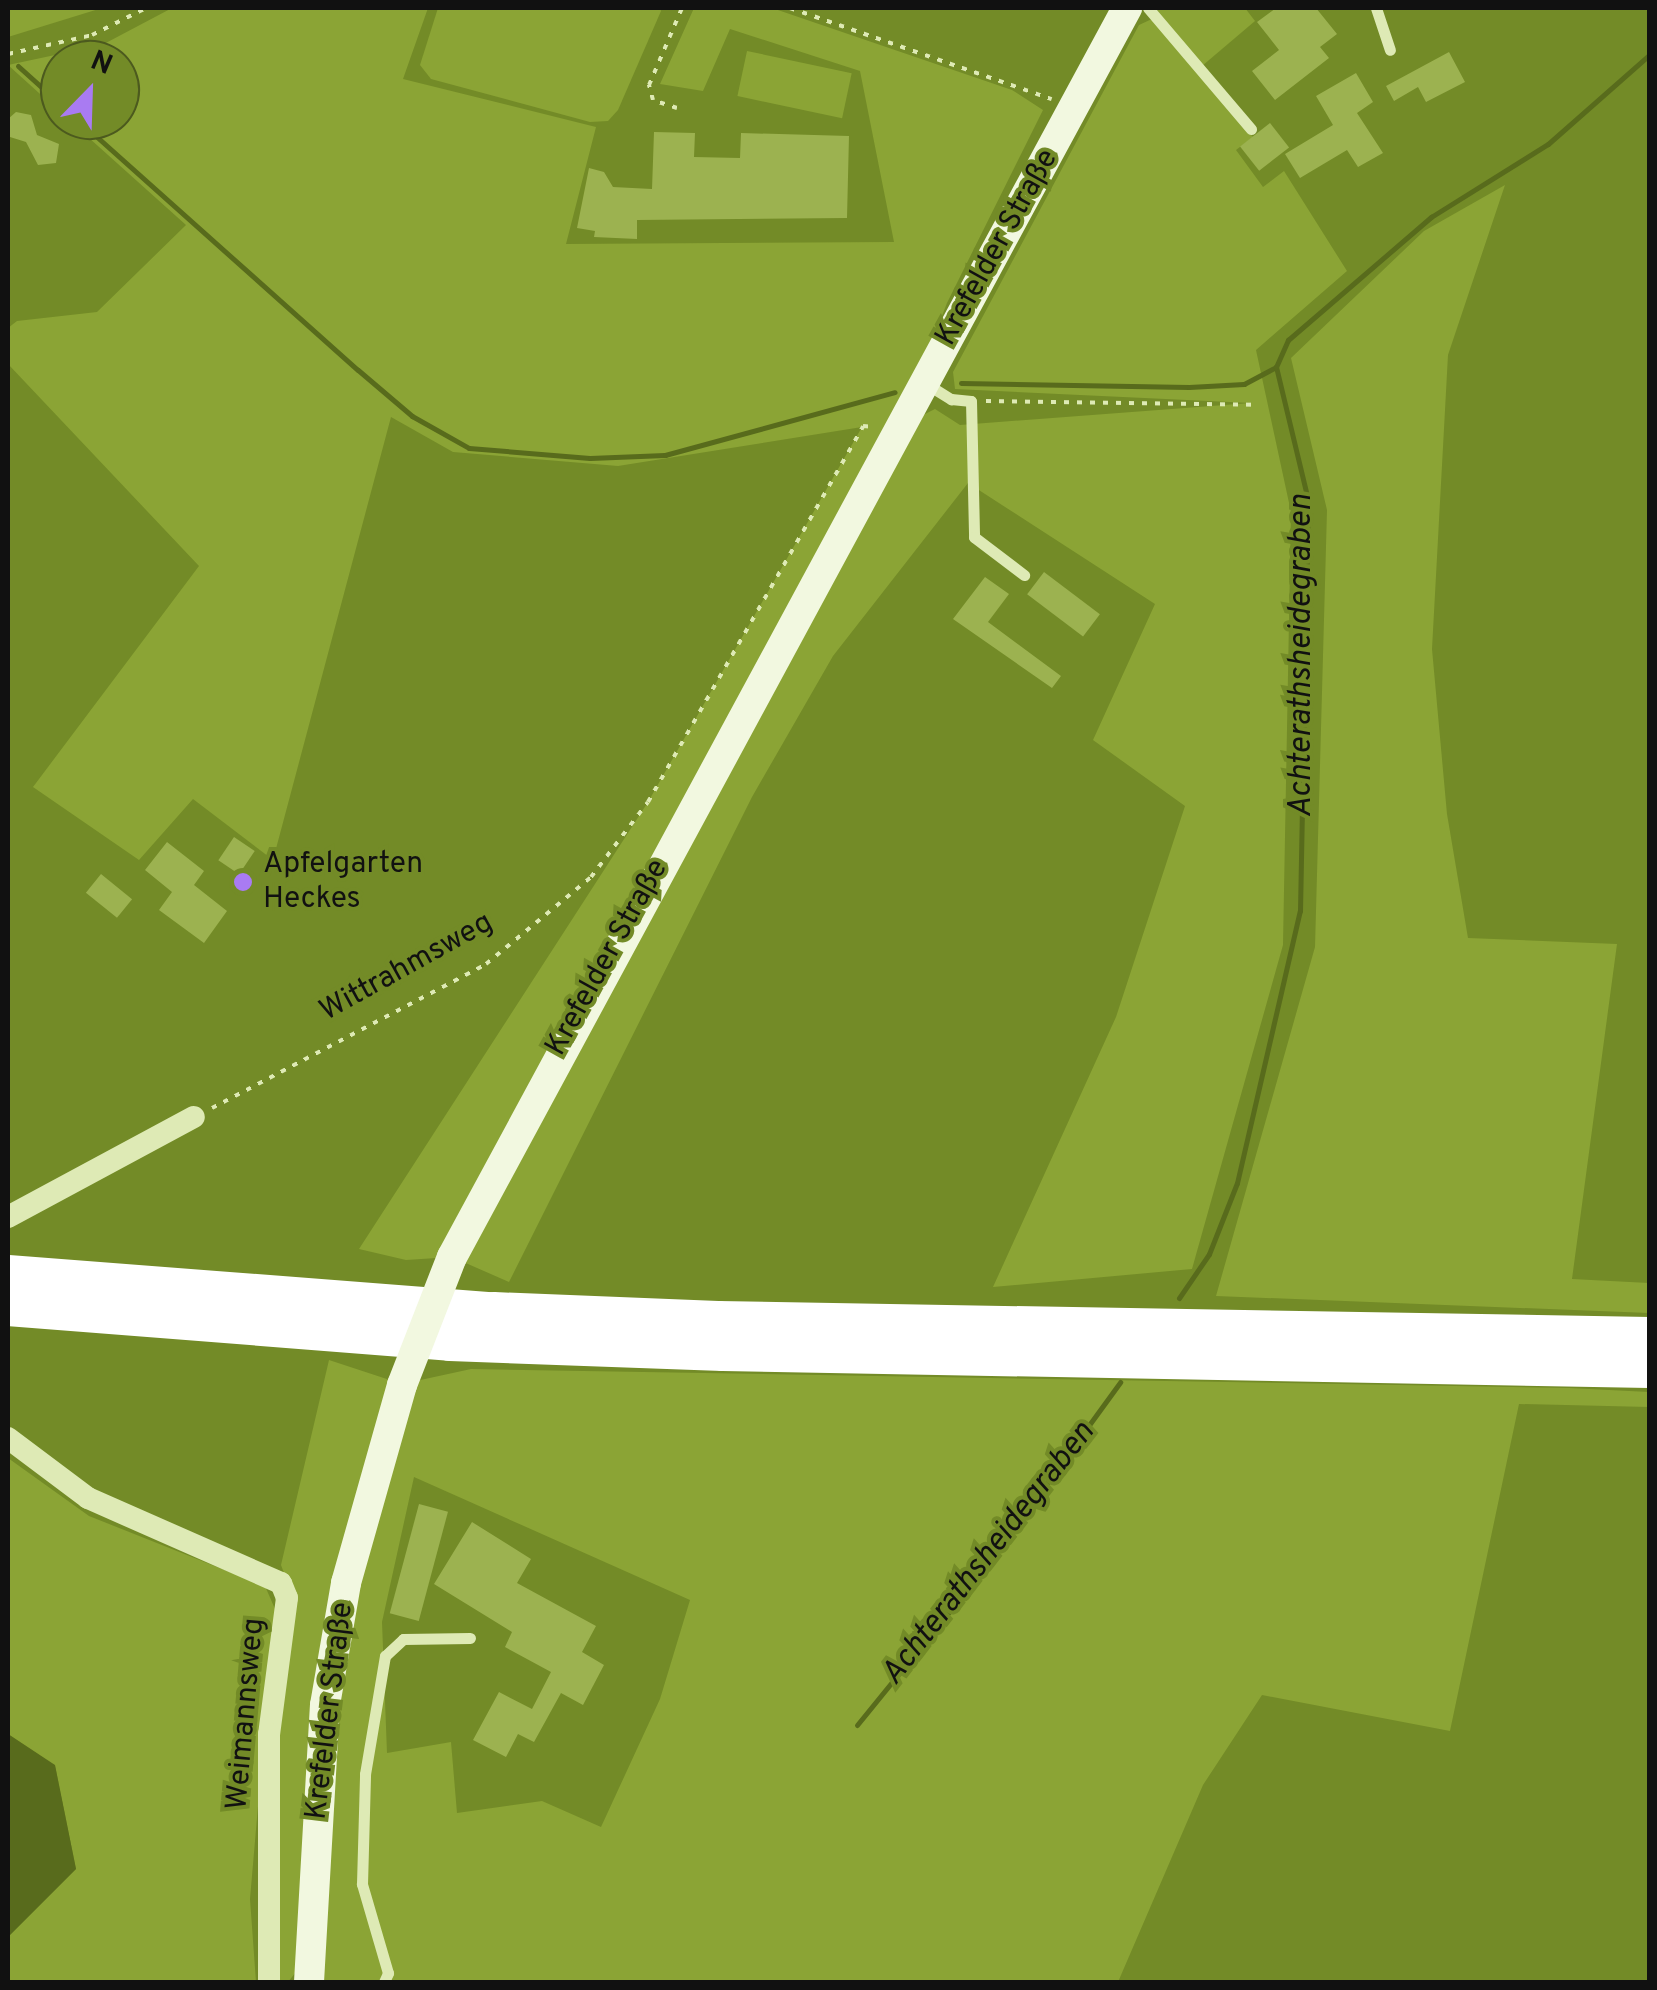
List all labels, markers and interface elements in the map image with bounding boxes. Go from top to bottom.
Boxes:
north arrow [40,40,140,140]
text: N [85,44,117,85]
street label: Krefelder Straße [929,144,1067,352]
water label: Achterathsheidegraben [1283,494,1321,818]
place label: Apfelgarten Heckes [263,847,423,918]
street label: Krefelder Straße [539,854,677,1062]
marker: Apfelgarten Heckes [232,871,254,893]
street label: Wittrahmsweg [314,906,500,1030]
water label: Achterathsheidegraben [874,1415,1104,1693]
street label: Krefelder Straße [300,1600,362,1822]
street label: Weimannsweg [221,1616,273,1812]

